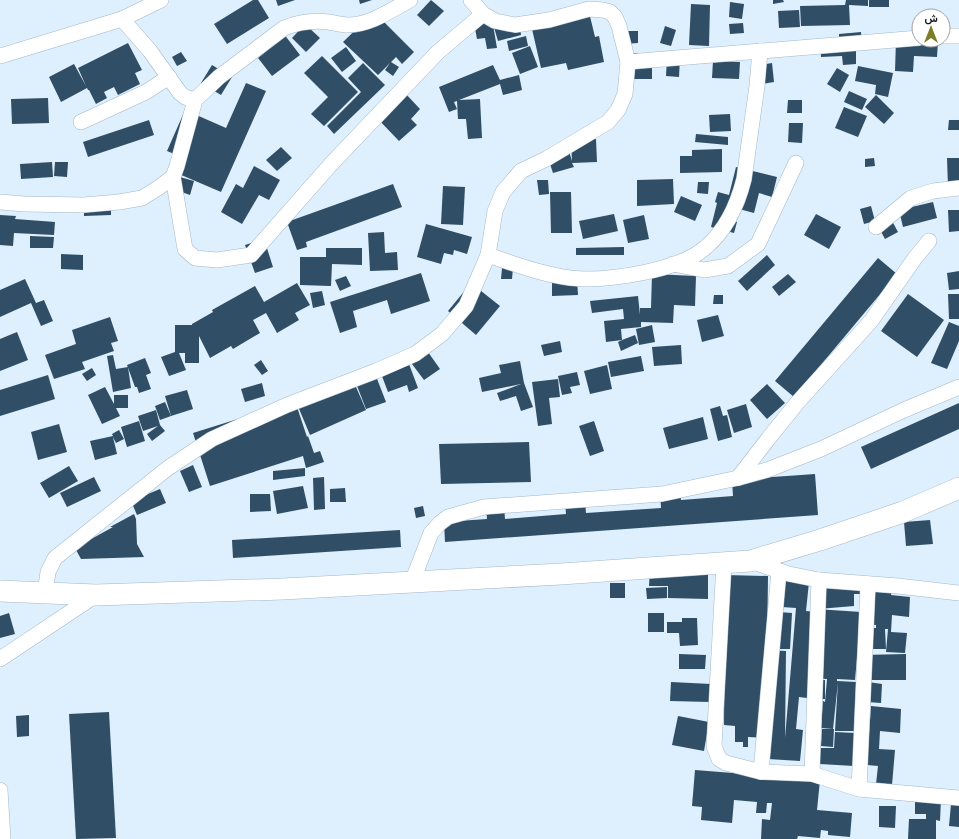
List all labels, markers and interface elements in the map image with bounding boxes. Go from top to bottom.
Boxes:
north arrow [911,8,951,48]
text: ش [924,11,938,25]

